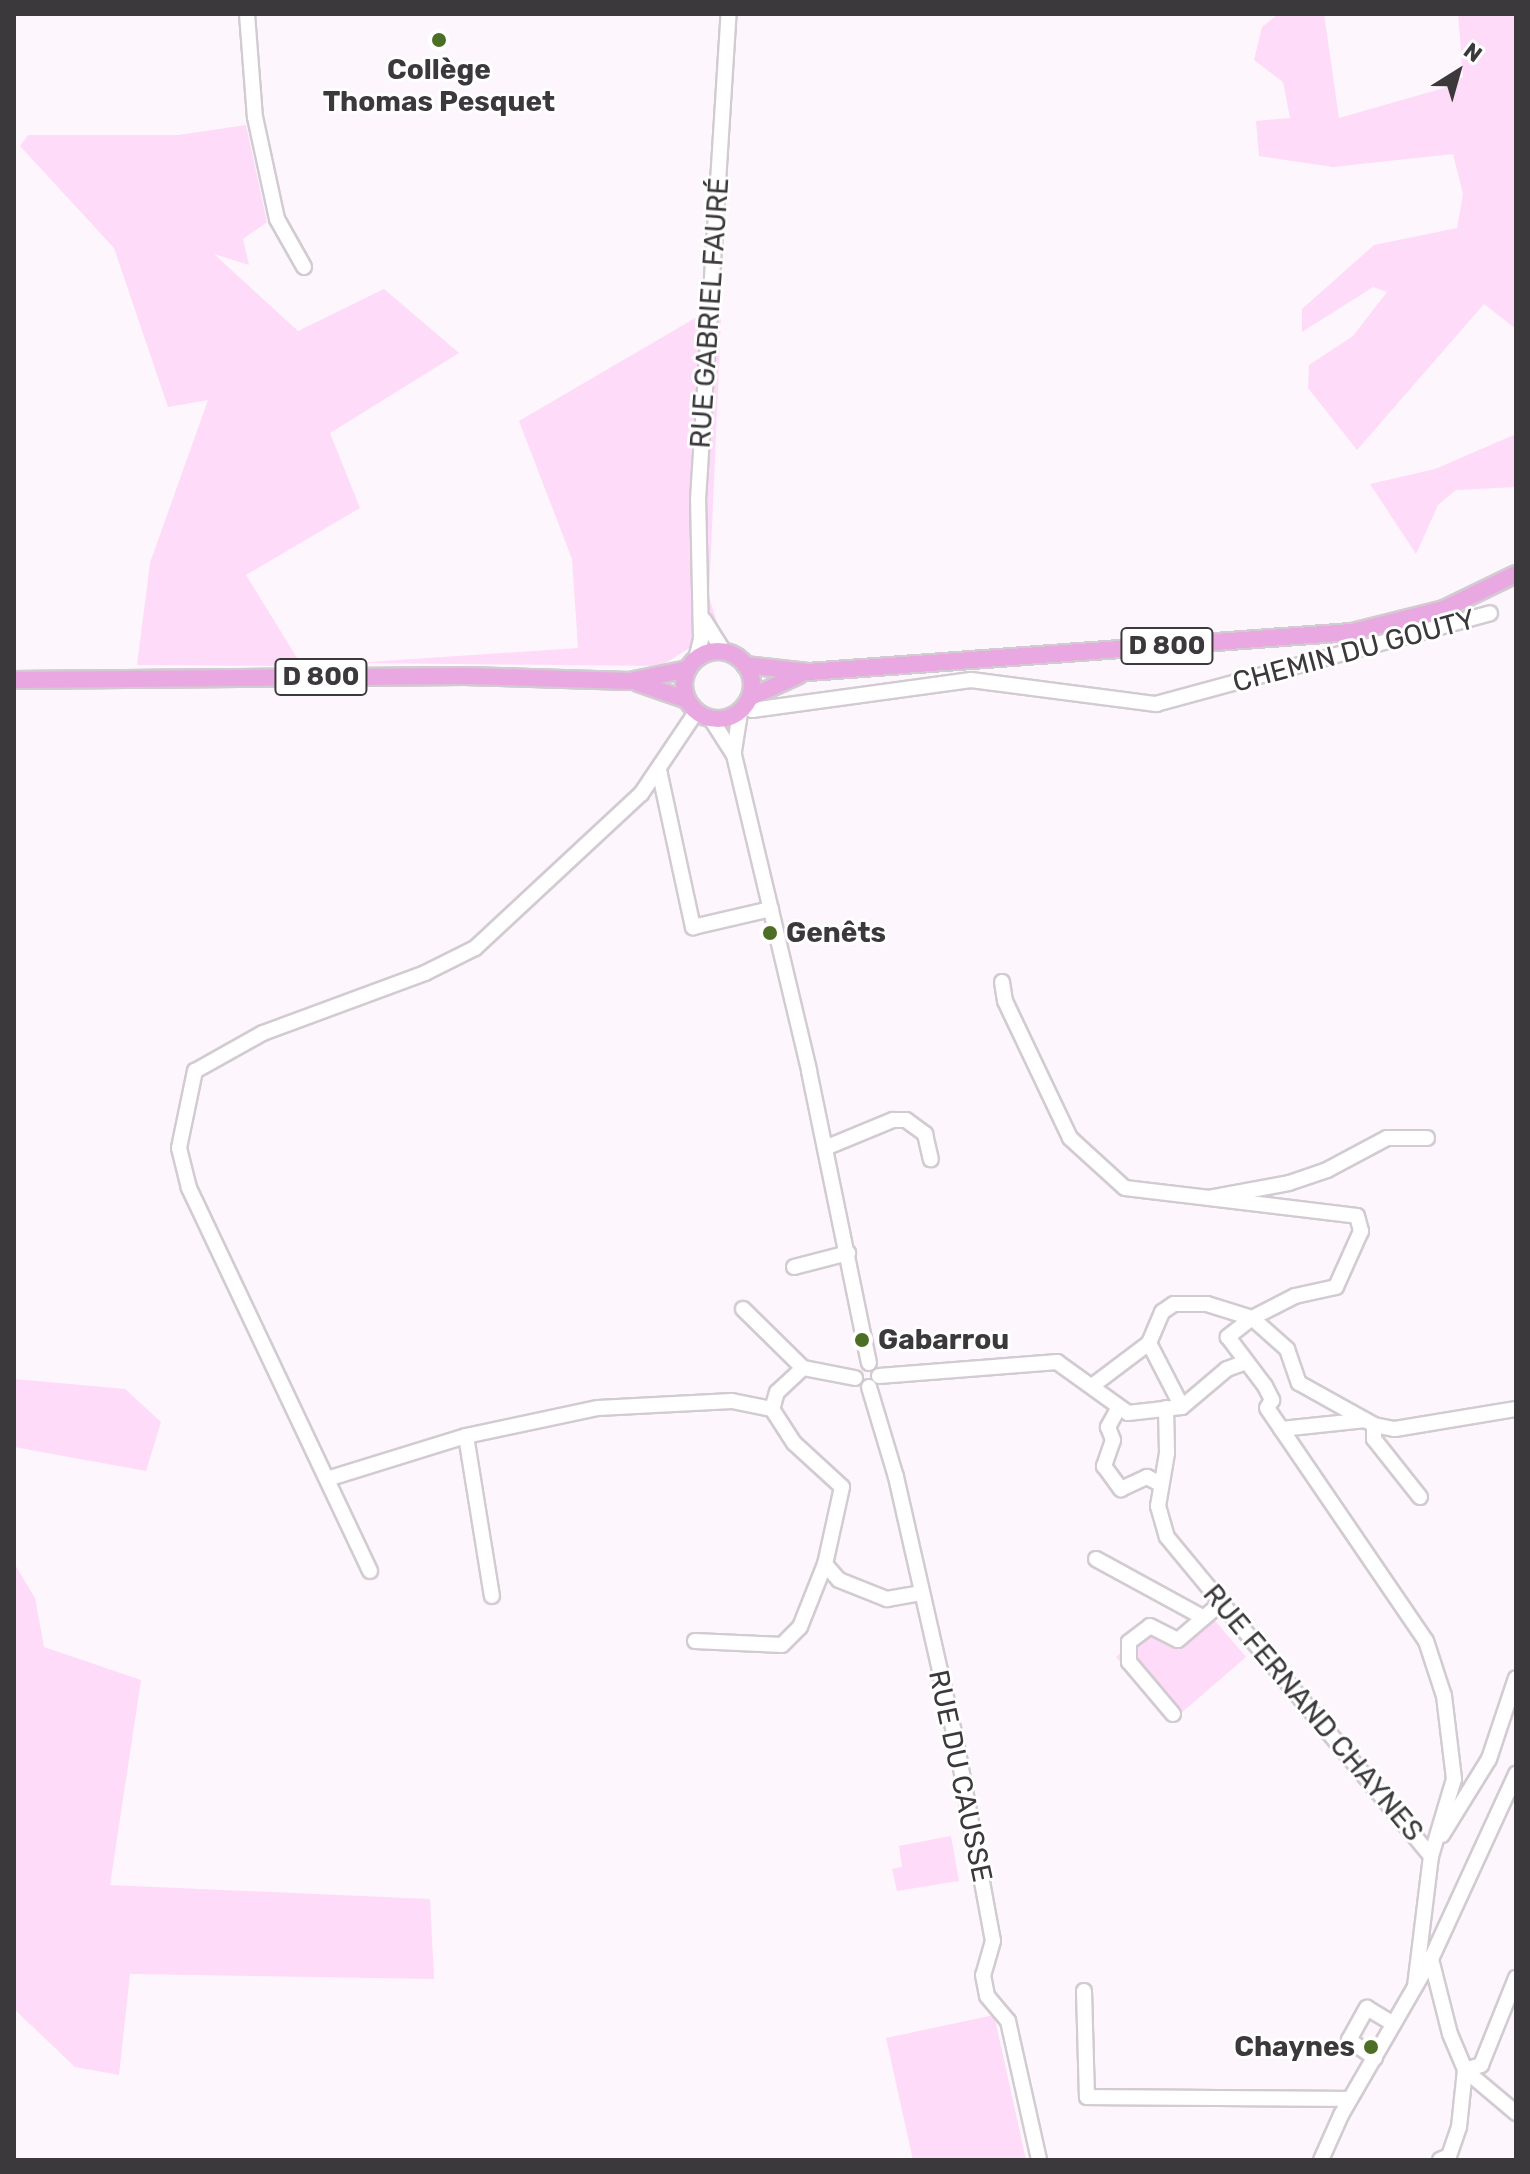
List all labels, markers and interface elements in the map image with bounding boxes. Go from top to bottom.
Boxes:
marker: Collège Thomas Pesquet [430,31,448,49]
north arrow [1418,32,1498,112]
text: N [1458,37,1487,68]
place label: Collège Thomas Pesquet [323,53,555,119]
street label: RUE GABRIEL FAURÉ [684,176,736,450]
street label: CHEMIN DU GOUTY [1229,602,1479,700]
road number: D 800 [1119,624,1215,668]
road number: D 800 [273,655,369,699]
place label: Genêts [786,916,886,950]
marker: Genêts [761,924,779,942]
place label: Gabarrou [878,1323,1009,1357]
marker: Gabarrou [853,1331,871,1349]
street label: RUE FERNAND CHAYNES [1196,1578,1430,1848]
street label: RUE DU CAUSSE [921,1667,999,1885]
place label: Chaynes [1234,2030,1355,2064]
marker: Chaynes [1362,2038,1380,2056]

